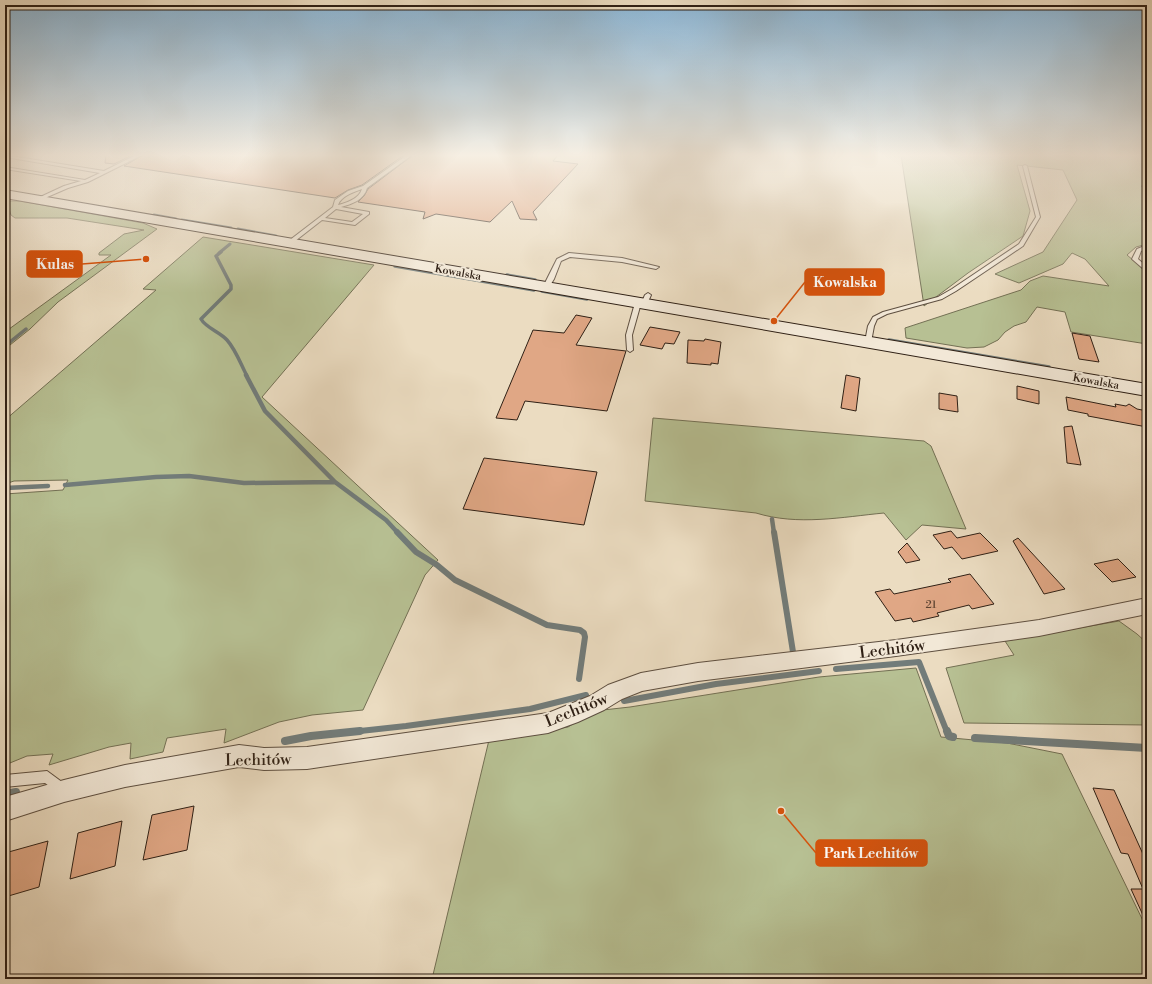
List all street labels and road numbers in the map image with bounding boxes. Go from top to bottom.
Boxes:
street label: Kowalska [434,262,483,284]
street label: Kowalska [1072,371,1121,393]
street label: Lechitów [858,635,927,663]
street label: Lechitów [542,688,612,732]
street label: Lechitów [225,749,292,771]

